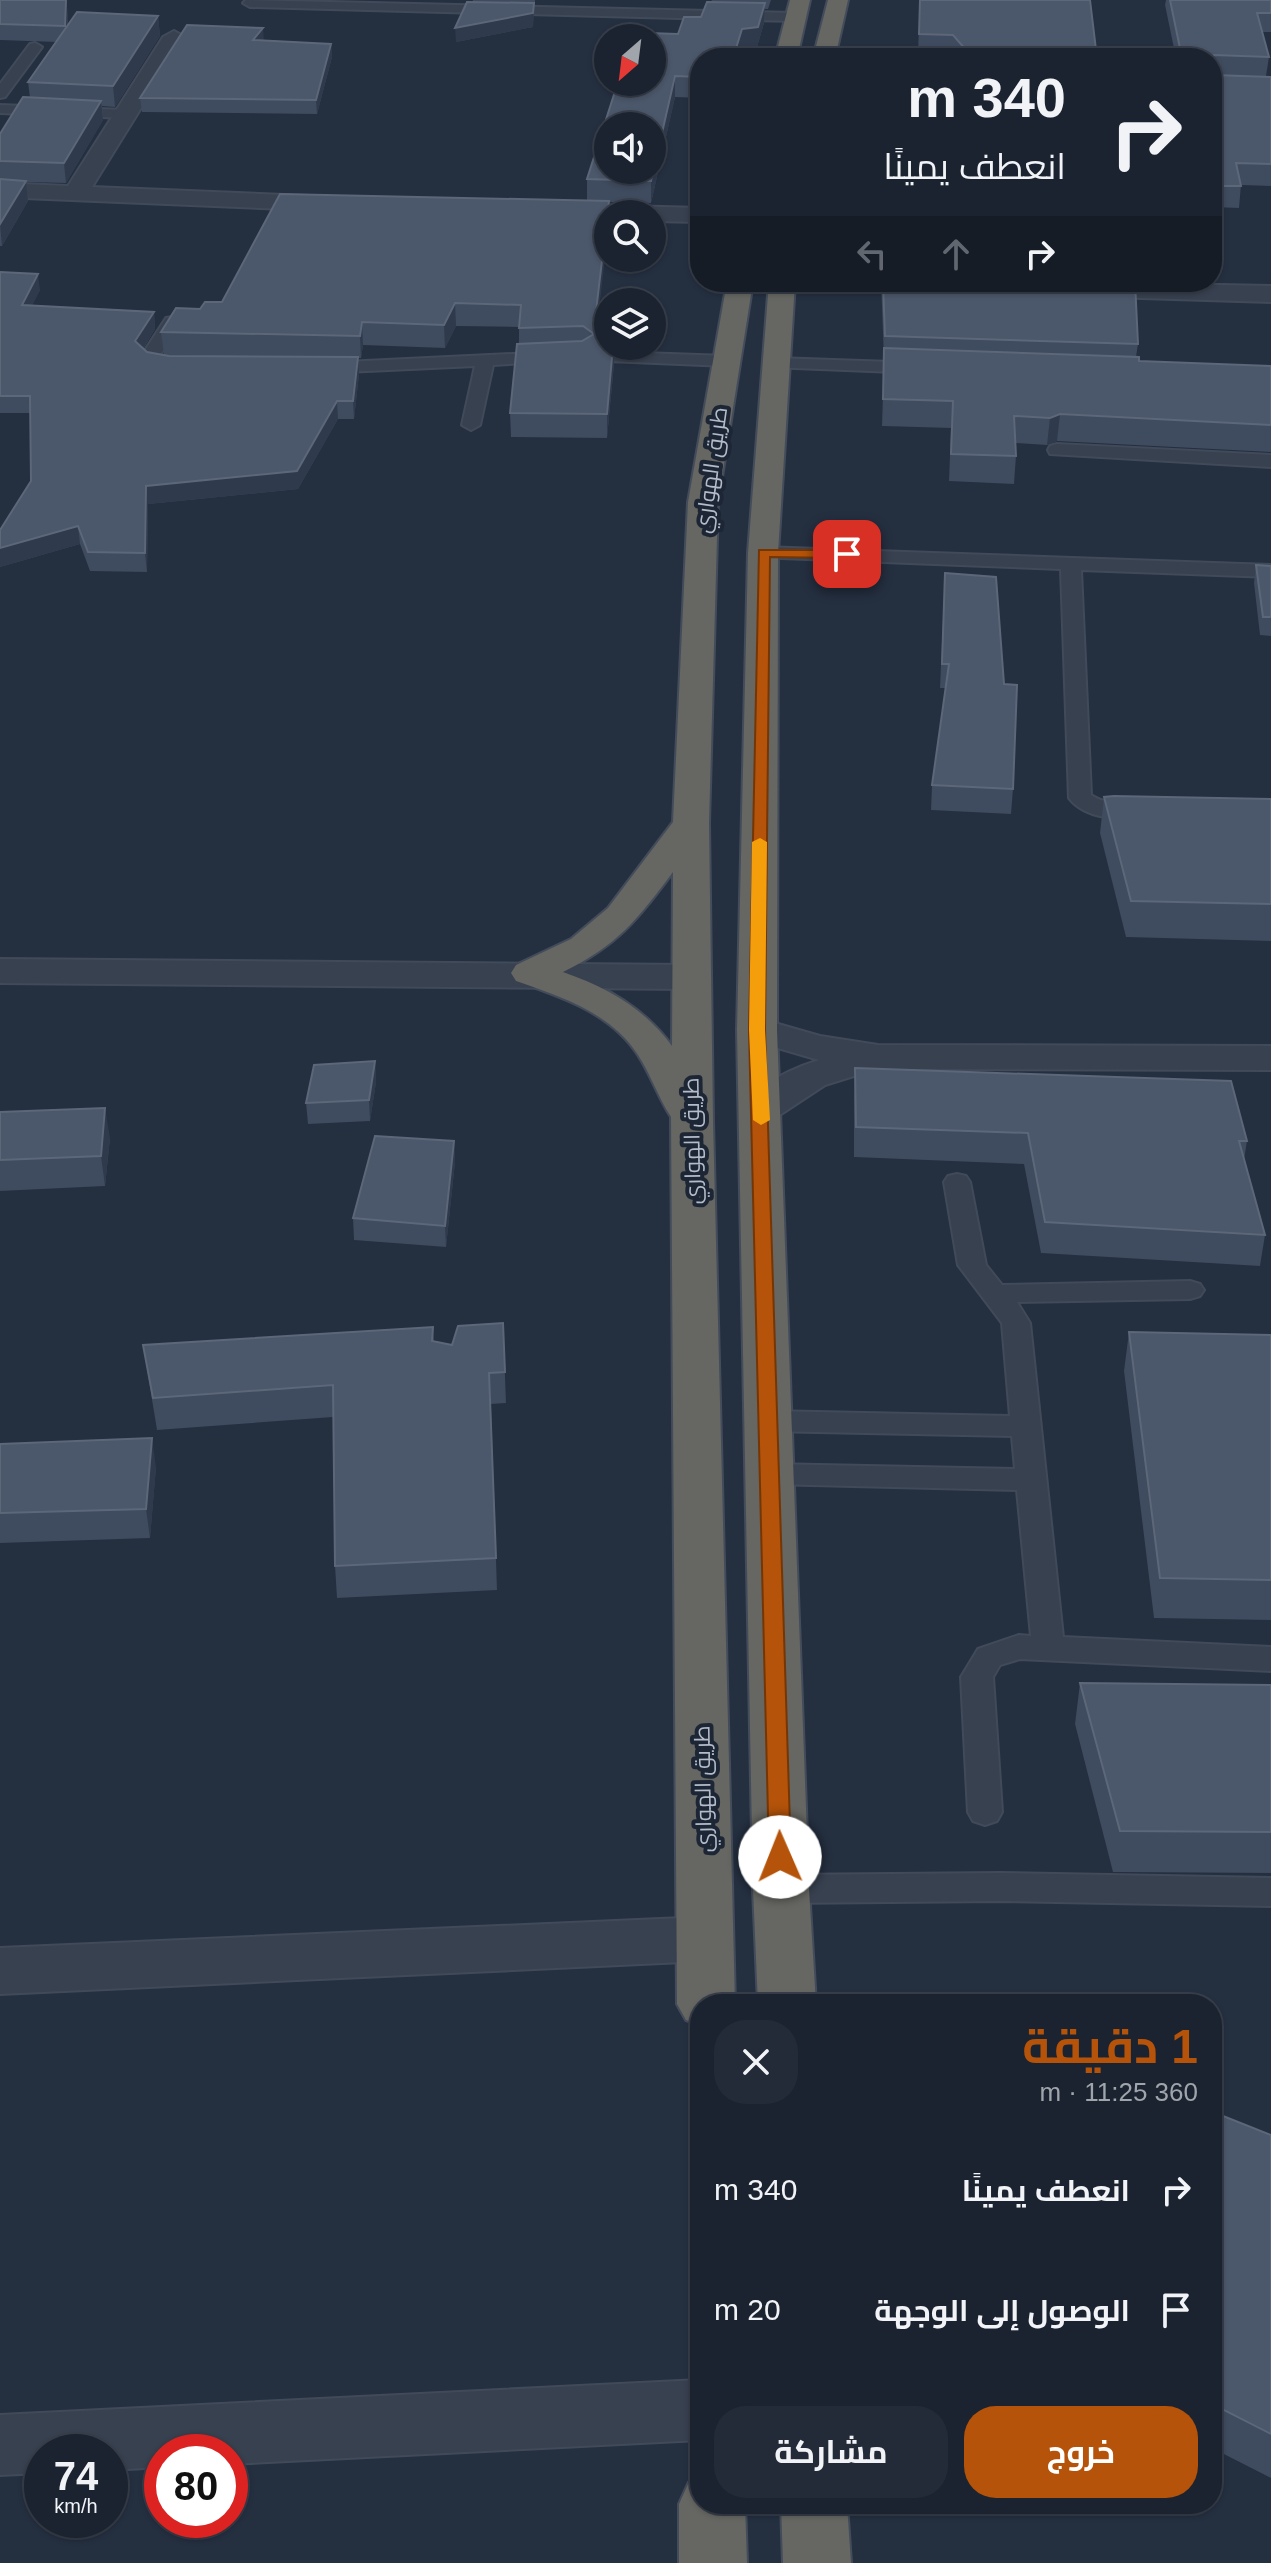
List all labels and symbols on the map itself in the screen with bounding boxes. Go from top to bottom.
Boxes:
north arrow [594,24,666,96]
street label: طريق الهواري [690,405,736,535]
pin [813,520,881,588]
street label: طريق الهواري [678,1077,710,1205]
street label: طريق الهواري [689,1725,721,1853]
position arrow [738,1815,822,1899]
speed limit sign: 80 [144,2434,248,2538]

